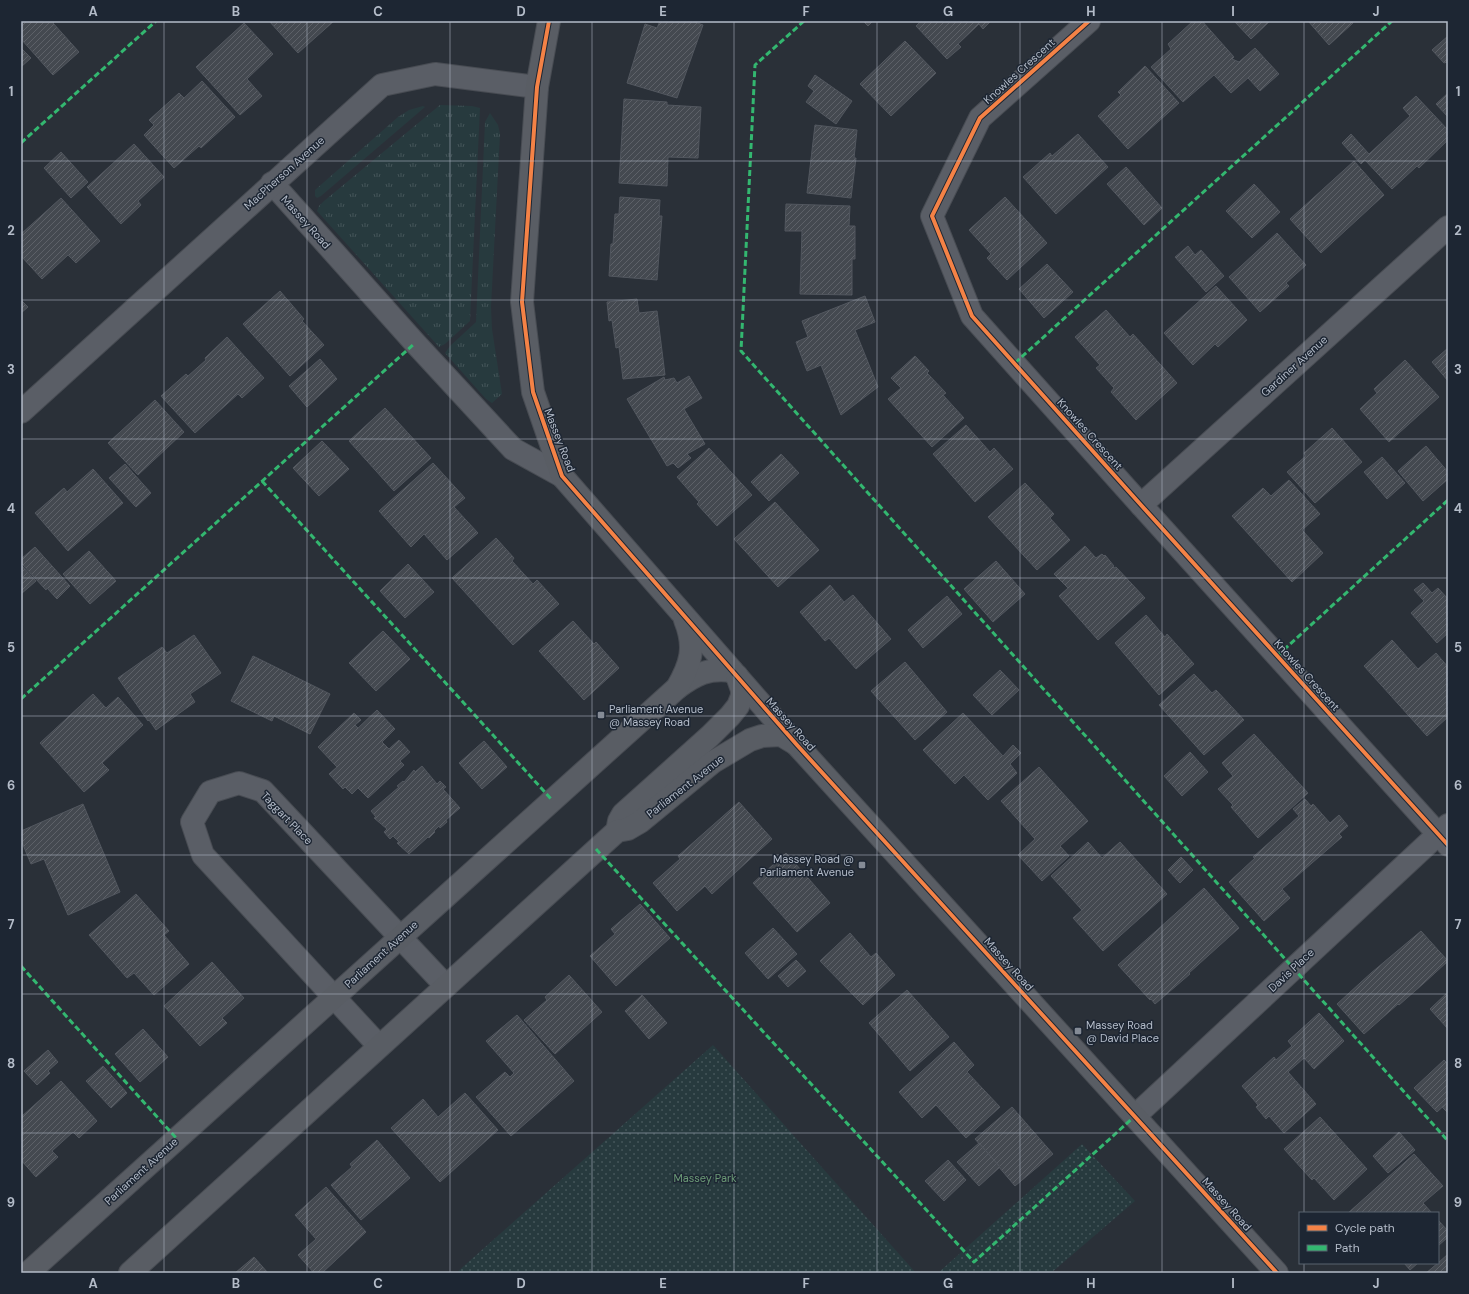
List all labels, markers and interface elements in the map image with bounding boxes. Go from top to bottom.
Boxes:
text: A [88,3,98,20]
text: B [232,3,240,20]
text: C [373,3,383,20]
text: D [516,3,526,20]
text: E [659,3,667,20]
text: F [802,3,810,20]
text: G [943,3,953,20]
text: H [1086,3,1096,20]
text: I [1231,3,1235,20]
text: J [1372,3,1380,20]
street label: Knowles Crescent [980,35,1058,107]
text: 1 [9,83,13,100]
text: 1 [1456,83,1460,100]
street label: MacPherson Avenue [241,133,327,213]
street label: Massey Road [278,192,334,252]
text: 2 [7,222,15,239]
text: 2 [1454,222,1462,239]
street label: Gardiner Avenue [1258,332,1330,400]
text: 3 [7,361,15,378]
text: 3 [1454,361,1462,378]
street label: Knowles Crescent [1054,395,1126,473]
street label: Massey Road [541,406,579,474]
text: 4 [7,500,15,517]
text: 4 [1454,500,1462,517]
street label: Knowles Crescent [1271,636,1343,714]
text: 5 [7,639,15,656]
text: 5 [1454,639,1462,656]
street label: Massey Road [763,694,819,754]
place label: Parliament Avenue @ Massey Road [609,702,703,729]
marker: Parliament Avenue @ Massey Road [596,710,606,720]
street label: Parliament Avenue [644,751,726,821]
text: 6 [7,777,15,794]
text: 6 [1454,777,1462,794]
street label: Taggart Place [258,789,316,847]
place label: Massey Road @ Parliament Avenue [760,852,854,879]
marker: Massey Road @ Parliament Avenue [857,860,867,870]
text: 7 [8,916,15,933]
text: 7 [1455,916,1462,933]
street label: Parliament Avenue [341,917,421,991]
street label: Massey Road [981,934,1037,994]
street label: Davis Place [1265,945,1317,995]
place label: Massey Road @ David Place [1086,1018,1159,1045]
marker: Massey Road @ David Place [1073,1026,1083,1036]
text: 8 [7,1055,15,1072]
text: 8 [1454,1055,1462,1072]
street label: Parliament Avenue [101,1134,181,1208]
park label: Massey Park [673,1171,737,1185]
street label: Massey Road [1199,1174,1255,1234]
text: 9 [7,1194,15,1211]
text: 9 [1454,1194,1462,1211]
legend [1299,1212,1439,1264]
text: Cycle path [1335,1220,1395,1236]
text: Path [1335,1240,1360,1256]
text: A [88,1275,98,1292]
text: B [232,1275,240,1292]
text: C [373,1275,383,1292]
text: D [516,1275,526,1292]
text: E [659,1275,667,1292]
text: F [802,1275,810,1292]
text: G [943,1275,953,1292]
text: H [1086,1275,1096,1292]
text: I [1231,1275,1235,1292]
text: J [1372,1275,1380,1292]

